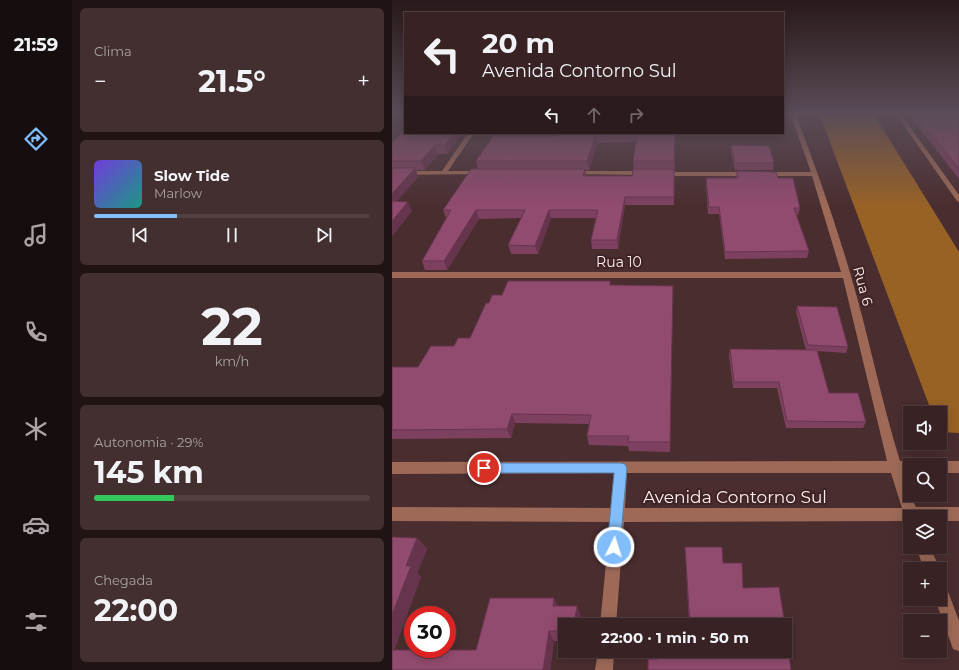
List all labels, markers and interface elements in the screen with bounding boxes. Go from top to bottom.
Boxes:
text: 20 m [482,26,555,60]
icon: left [416,28,468,80]
text: 21:59 [14,34,58,56]
text: Clima [94,43,132,59]
text: Avenida Contorno Sul [482,60,677,82]
text: 21.5° [198,63,266,100]
text: − [94,68,107,95]
text: + [357,68,370,95]
icon: left [541,104,563,126]
icon: ahead [583,104,605,126]
icon: right [625,104,647,126]
icon: directions [22,125,50,153]
text: Slow Tide [154,166,230,185]
text: Marlow [154,185,202,201]
icon: music [22,221,50,249]
icon: previous [129,224,151,246]
icon: pause [221,224,243,246]
icon: next [313,224,335,246]
street label: Rua 10 [596,253,642,271]
street label: Rua 6 [849,264,877,308]
text: 22 [201,295,263,358]
icon: phone [22,318,50,346]
text: km/h [215,353,249,369]
map controls [903,406,947,658]
button: sound [903,406,947,450]
icon: climate [22,415,50,443]
text: Autonomia · 29% [94,434,203,450]
pin [467,451,501,485]
text: 145 km [94,454,204,491]
icon: arrive [473,457,495,479]
button: search [903,458,947,502]
street label: Avenida Contorno Sul [643,487,827,507]
button: layers [903,510,947,554]
icon: car [22,511,50,539]
position arrow [593,526,635,568]
button: + [903,562,947,606]
text: Chegada [94,572,153,588]
text: 22:00 [94,592,178,629]
speed limit sign: 30 [404,606,456,658]
icon: filters [22,608,50,636]
button: − [903,614,947,658]
text: 22:00 · 1 min · 50 m [601,628,749,647]

